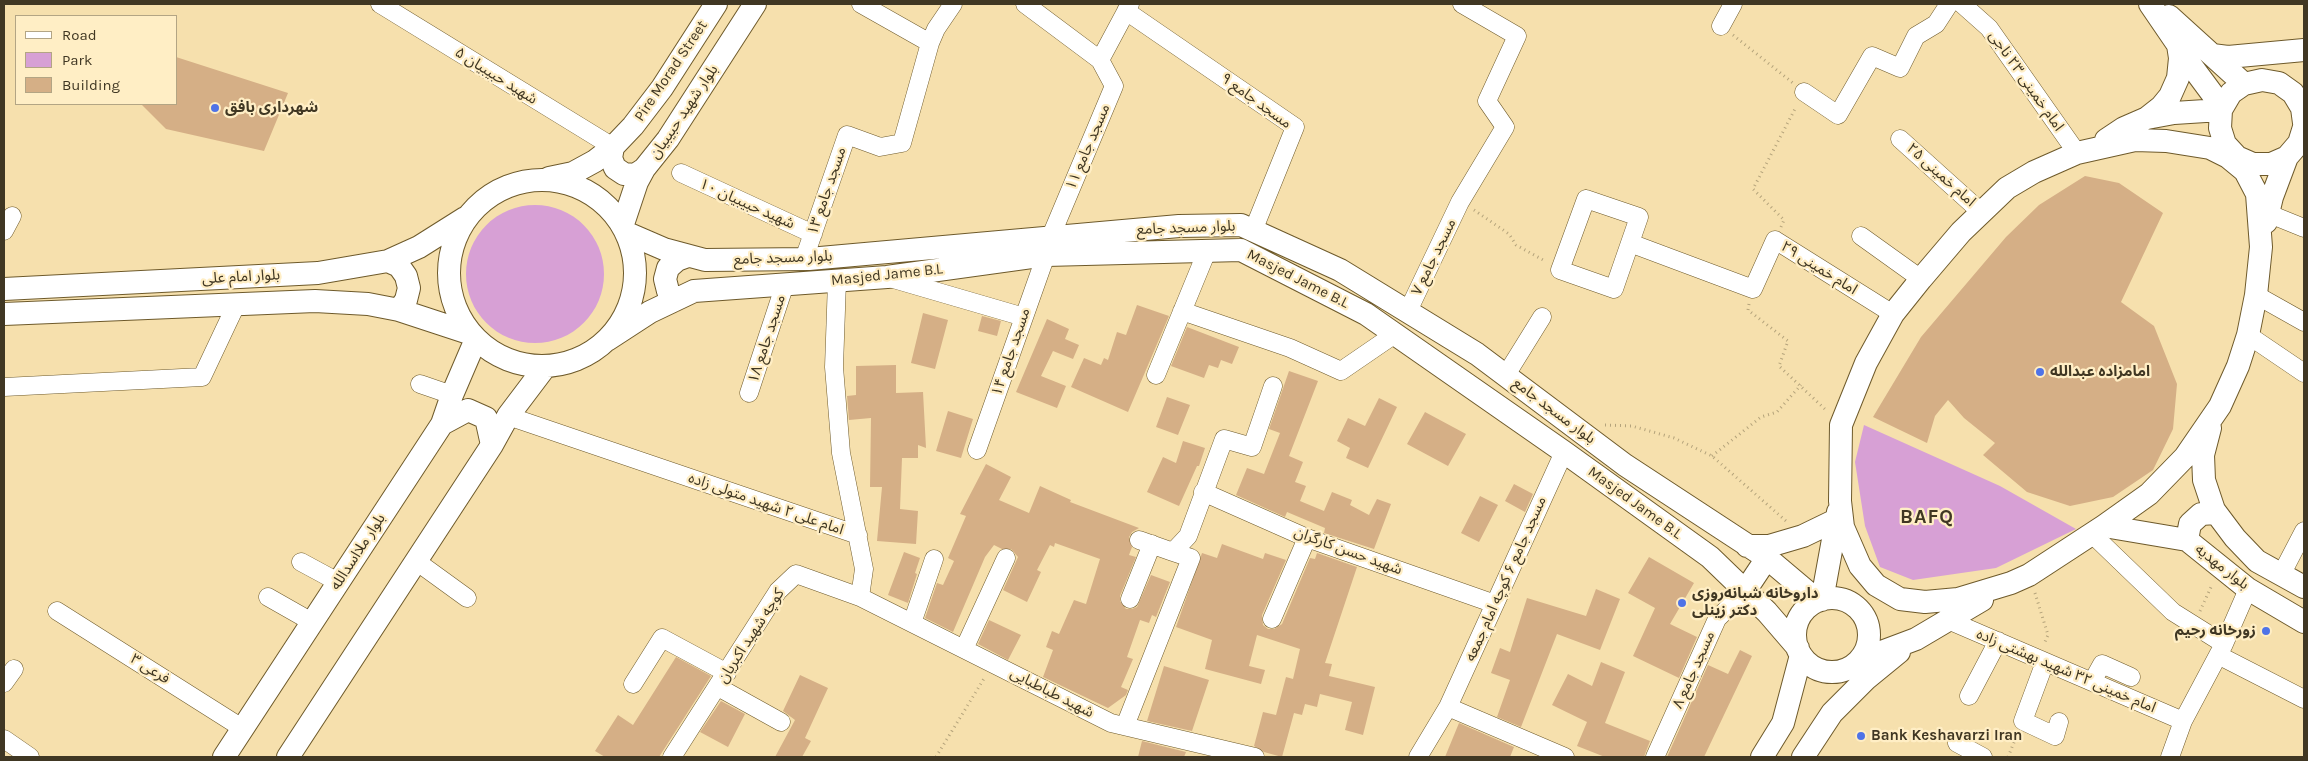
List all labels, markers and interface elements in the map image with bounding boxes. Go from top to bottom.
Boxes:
legend [15,15,178,105]
street label: Pire Morad Street [631,17,711,125]
text: Road [62,26,97,44]
street label: امام خمینی ۲۳ ناجی [1985,27,2067,135]
street label: شهید حبیبیان ۵ [452,44,540,108]
text: Park [62,51,92,69]
street label: بلوار شهید حبیبیان [646,61,722,163]
street label: مسجد جامع ۹ [1217,69,1295,133]
text: Building [62,76,120,94]
place label: شهرداری بافق [225,99,318,117]
street label: مسجد جامع ۱۱ [1062,101,1114,193]
marker: شهرداری بافق [209,102,221,114]
street label: امام خمینی ۲۵ [1903,139,1979,211]
street label: مسجد جامع ۱۳ [804,145,850,237]
street label: شهید حبیبیان ۱۰ [697,175,797,233]
street label: مسجد جامع ۷ [1408,216,1460,298]
street label: بلوار مسجد جامع [1136,217,1236,239]
street label: امام خمینی ۲۹ [1777,237,1861,299]
street label: Masjed Jame B.L [1244,245,1352,313]
street label: بلوار مسجد جامع [733,247,833,269]
street label: Masjed Jame B.L [830,260,944,290]
street label: بلوار امام علی [202,266,280,288]
street label: مسجد جامع ۱۸ [744,293,790,385]
street label: مسجد جامع ۱۴ [988,306,1034,398]
place label: امامزاده عبدالله [2050,363,2150,381]
marker: امامزاده عبدالله [2034,366,2046,378]
street label: بلوار مسجد جامع [1509,374,1599,448]
street label: Masjed Jame B.L [1584,463,1686,543]
street label: امام علی ۲ شهید متولی زاده [686,469,846,539]
street label: مسجد جامع ۶ کوچه امام جمعه [1461,494,1551,664]
district label: BAFQ [1899,505,1955,529]
street label: بلوار ملااسدالله [327,510,389,594]
street label: شهید حسن کارگران [1292,523,1404,579]
street label: بلوار مهدیه [2191,540,2253,594]
street label: کوچه شهید اکبریان [714,585,788,687]
place label: داروخانه شبانه‌روزی دکتر زینلی [1692,585,1818,620]
marker: داروخانه شبانه‌روزی دکتر زینلی [1676,597,1688,609]
place label: زورخانه رحیم [2175,622,2256,640]
street label: امام خمینی ۳۲ شهید بهشتی زاده [1974,625,2158,717]
marker: زورخانه رحیم [2260,625,2272,637]
street label: مسجد جامع ۸ [1669,628,1719,712]
street label: فرعی ۳ [127,650,173,688]
street label: شهید طباطبایی [1007,664,1097,722]
place label: Bank Keshavarzi Iran [1871,727,2022,745]
marker: Bank Keshavarzi Iran [1855,730,1867,742]

